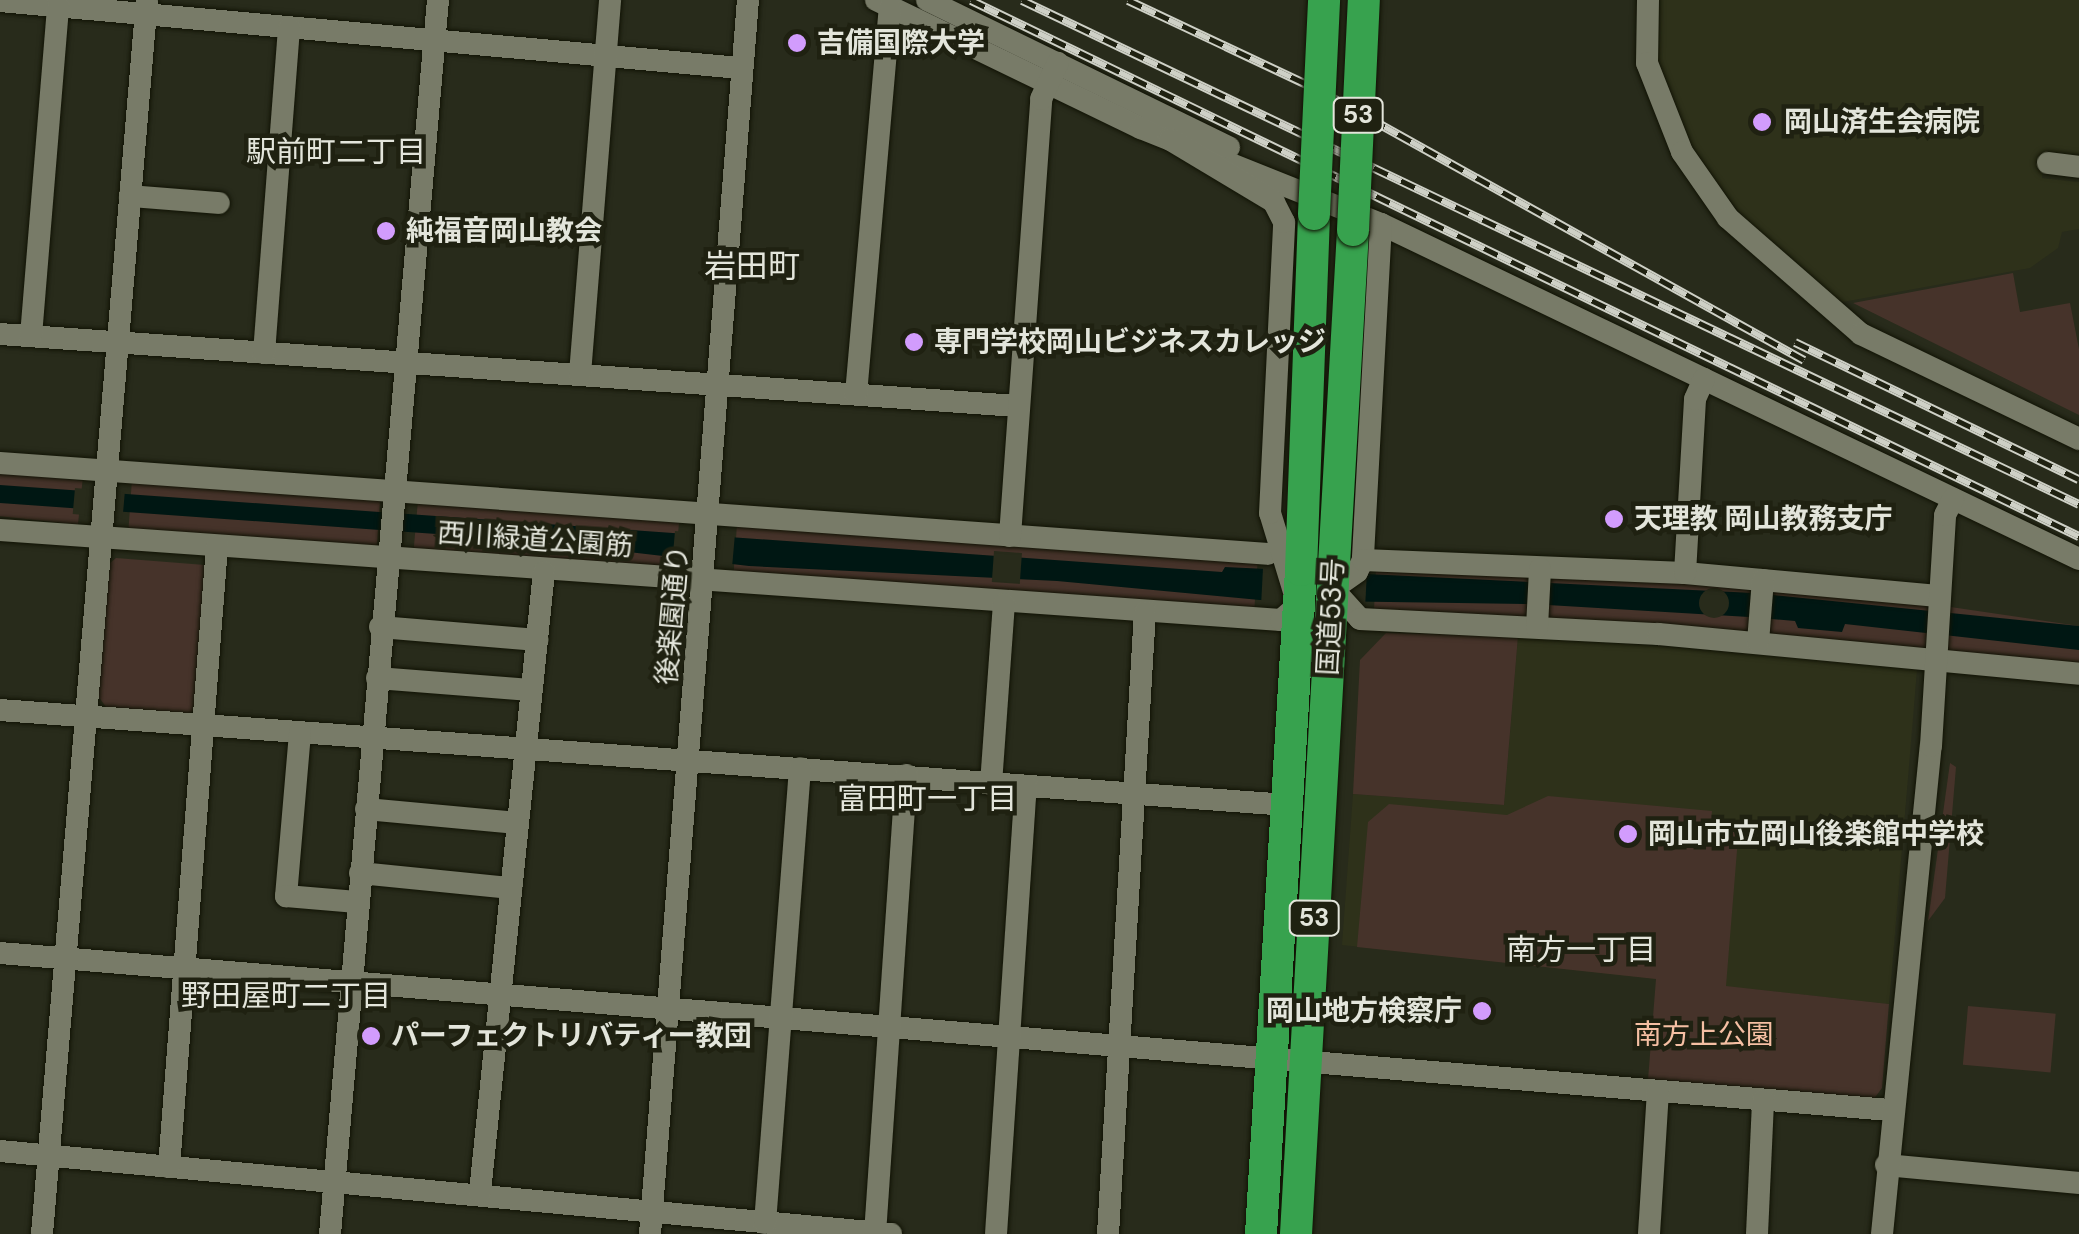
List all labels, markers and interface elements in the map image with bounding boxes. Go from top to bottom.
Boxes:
place label: 吉備国際大学 [817,26,985,60]
marker: 吉備国際大学 [786,32,808,54]
road number: 53 [1330,95,1386,135]
place label: 岡山済生会病院 [1784,105,1980,139]
marker: 岡山済生会病院 [1749,109,1775,135]
district label: 駅前町二丁目 [246,134,426,170]
place label: 純福音岡山教会 [406,214,602,248]
marker: 純福音岡山教会 [375,220,397,242]
district label: 岩田町 [704,247,800,285]
place label: 専門学校岡山ビジネスカレッジ [934,325,1326,359]
marker: 専門学校岡山ビジネスカレッジ [903,331,925,353]
place label: 天理教 岡山教務支庁 [1634,502,1893,536]
marker: 天理教 岡山教務支庁 [1603,508,1625,530]
street label: 西川緑道公園筋 [436,516,634,564]
street label: 後楽園通り [650,544,696,686]
street label: 国道53号 [1311,557,1351,677]
district label: 富田町一丁目 [837,781,1017,817]
place label: 岡山市立岡山後楽館中学校 [1648,817,1984,851]
marker: 岡山市立岡山後楽館中学校 [1617,823,1639,845]
road number: 53 [1286,898,1342,938]
district label: 南方一丁目 [1506,932,1656,968]
district label: 野田屋町二丁目 [181,978,391,1014]
place label: 岡山地方検察庁 [1266,994,1462,1028]
marker: 岡山地方検察庁 [1471,1000,1493,1022]
park label: 南方上公園 [1634,1018,1774,1052]
place label: パーフェクトリバティー教団 [391,1019,755,1053]
marker: パーフェクトリバティー教団 [360,1025,382,1047]

